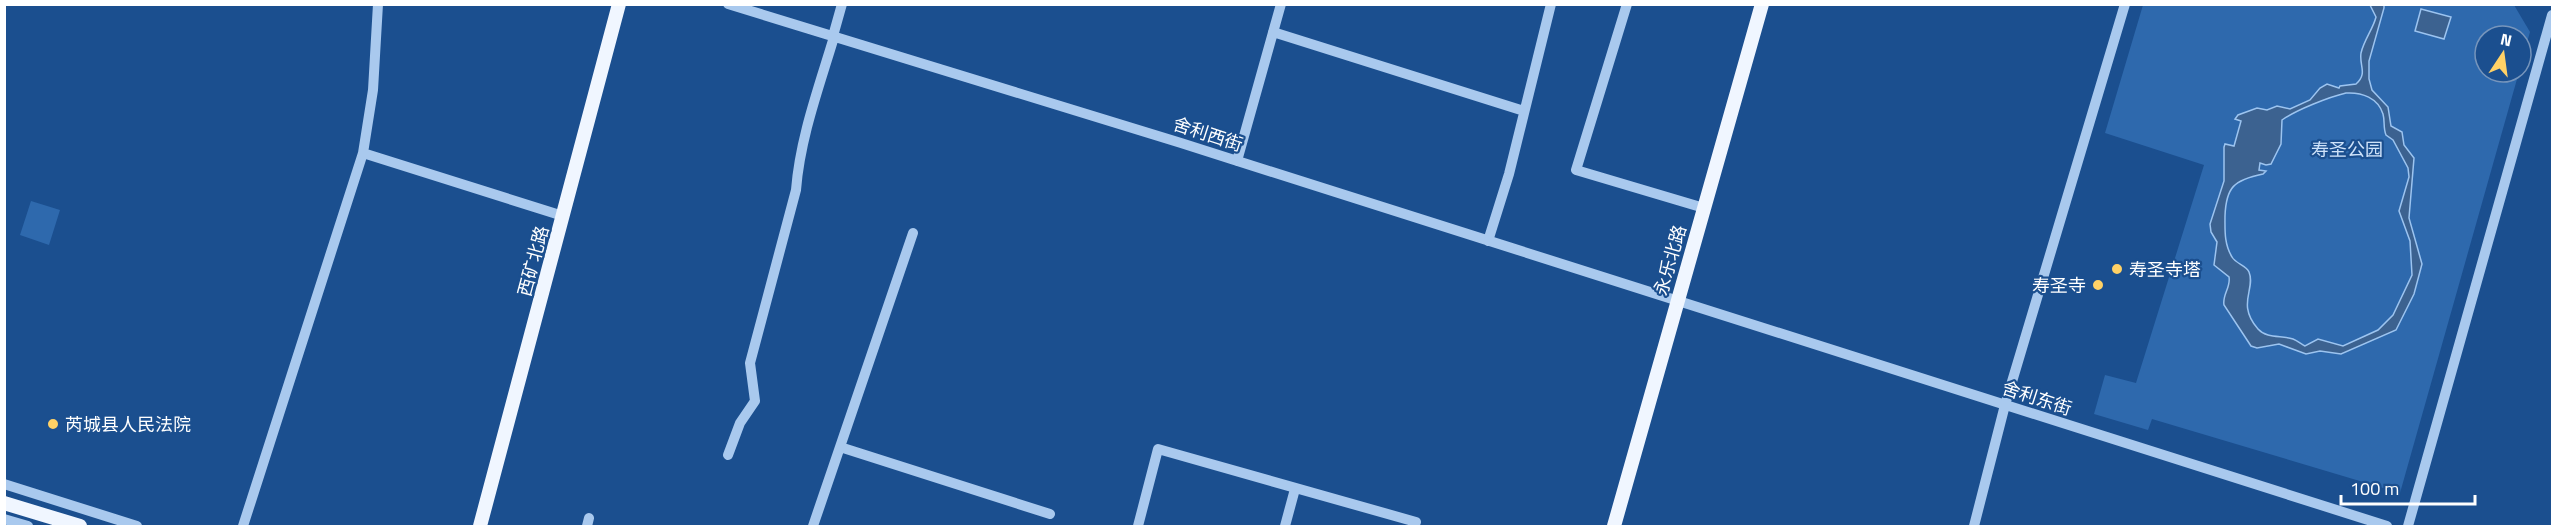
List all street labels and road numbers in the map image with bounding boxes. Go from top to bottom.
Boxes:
street label: 舍利西街 [1170,110,1246,158]
street label: 永乐北路 [1647,222,1693,298]
street label: 西矿北路 [511,223,555,299]
street label: 舍利东街 [1999,374,2075,422]

